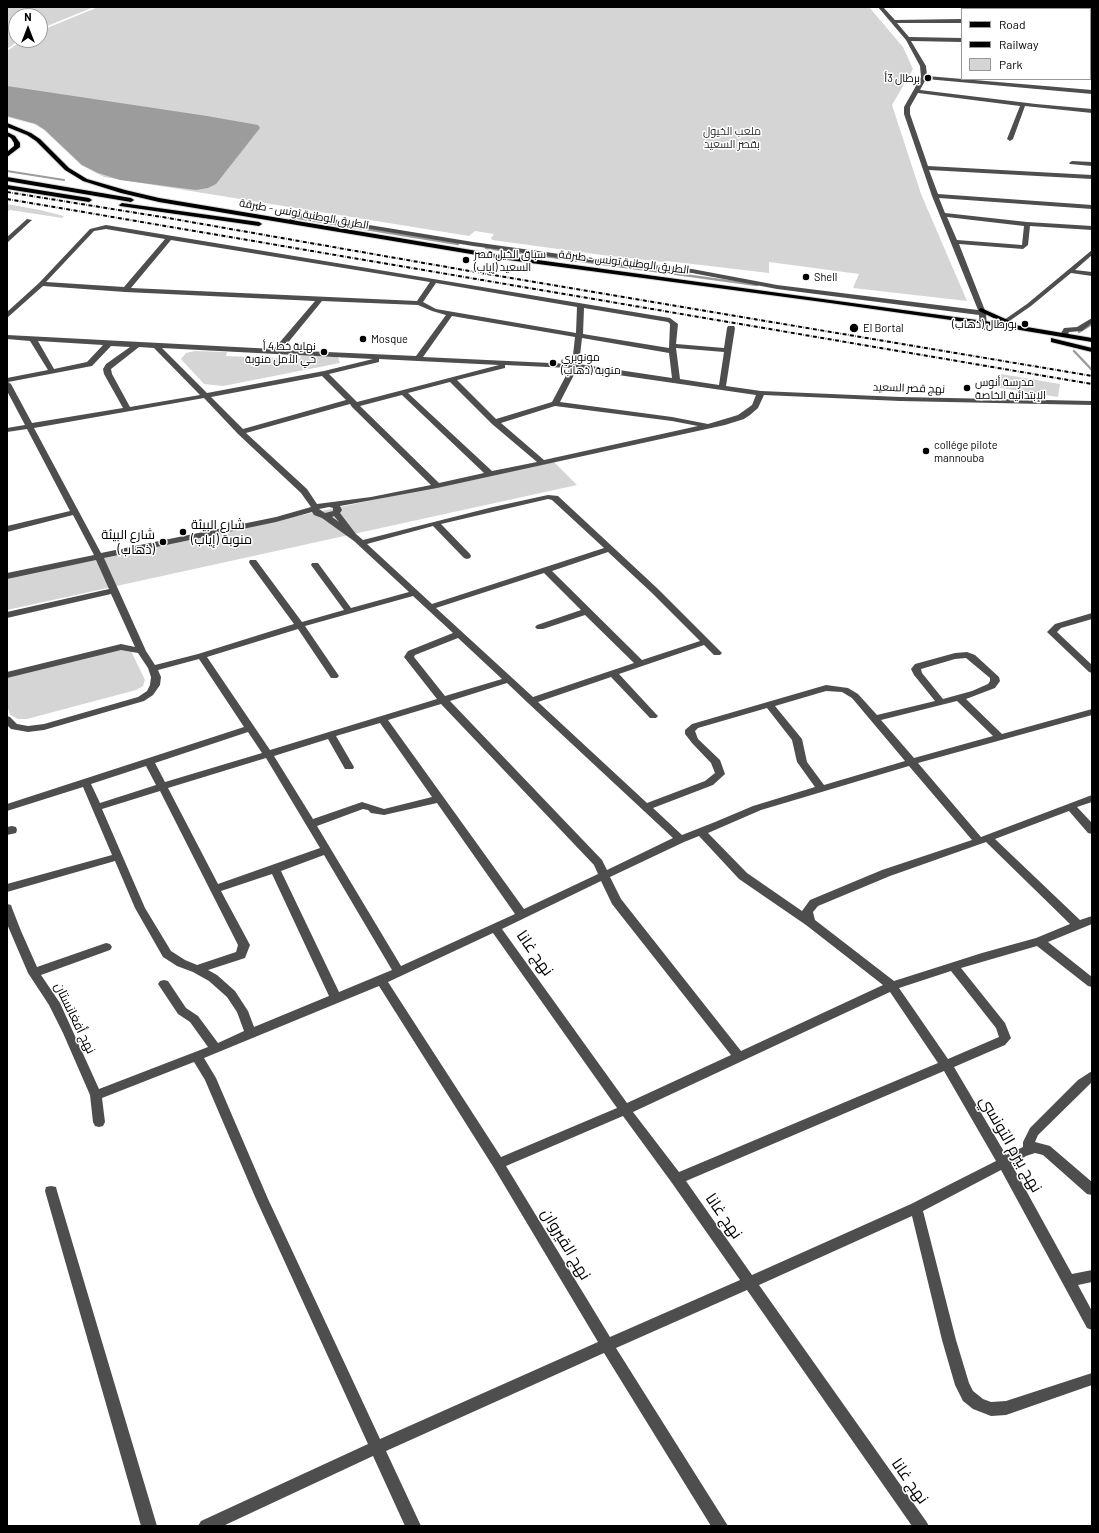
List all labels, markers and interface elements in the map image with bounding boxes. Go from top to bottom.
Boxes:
north arrow [8,8,48,48]
legend [961,8,1091,80]
text: N [24,10,32,23]
text: Road [999,17,1026,31]
text: Railway [999,37,1038,51]
text: Park [999,57,1023,71]
place label: برطال 3أ [884,71,920,85]
marker: برطال 3أ [923,73,933,83]
park label: ملعب الخيول بقصر السعيد [703,124,761,150]
street label: الطريق الوطنية تونس - طبرقة [238,196,370,232]
place label: سباق الخيل قصر السعيد (إياب) [474,247,546,273]
street label: الطريق الوطنية تونس - طبرقة [558,247,690,277]
marker: سباق الخيل قصر السعيد (إياب) [461,255,471,265]
place label: Shell [814,270,837,284]
marker: Shell [801,272,811,282]
place label: بورطال (ذهاب) [952,317,1017,331]
marker: بورطال (ذهاب) [1020,319,1030,329]
place label: El Bortal [863,321,904,335]
marker: El Bortal [848,322,860,334]
place label: Mosque [371,332,408,346]
marker: Mosque [358,334,368,344]
place label: نهاية خط 4 أ حي الأمل منوبة [245,339,316,365]
marker: نهاية خط 4 أ حي الأمل منوبة [319,347,329,357]
place label: مونوبري منوبة (ذهاب) [561,350,621,376]
marker: مونوبري منوبة (ذهاب) [548,358,558,368]
place label: مدرسة أنوس الإبتدائية الخاصة [975,375,1046,401]
street label: نهج قصر السعيد [873,380,945,396]
marker: مدرسة أنوس الإبتدائية الخاصة [962,383,972,393]
place label: collége pilote mannouba [934,438,998,464]
marker: collége pilote mannouba [921,446,931,456]
place label: شارع البيئة منوبة (إياب) [191,517,252,548]
place label: شارع البيئة (ذهاب) [101,527,155,558]
marker: شارع البيئة منوبة (إياب) [178,527,188,537]
marker: شارع البيئة (ذهاب) [158,537,168,547]
street label: نهج غانا [512,926,558,980]
street label: نهج أفغانستان [51,980,99,1056]
street label: نهج بيرم التونسي [976,1092,1046,1196]
street label: نهج غانا [701,1189,747,1243]
street label: نهج القيروان [537,1205,595,1283]
street label: نهج غانا [887,1454,933,1508]

